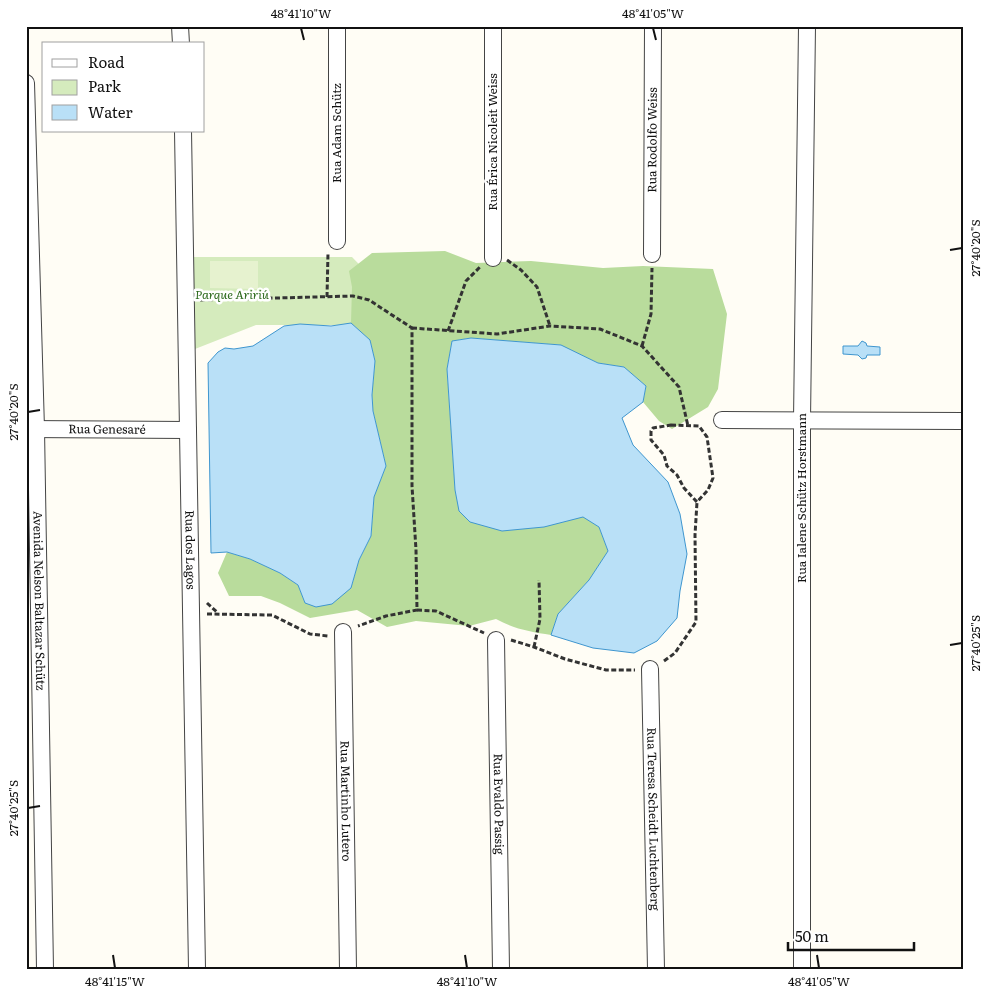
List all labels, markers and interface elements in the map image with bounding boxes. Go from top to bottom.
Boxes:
text: 48°41'10"W [271,4,331,22]
text: 48°41'05"W [622,4,684,22]
legend [42,42,205,132]
text: Road [88,50,124,73]
street label: Rua Érica Nicoleit Weiss [483,73,501,211]
text: Park [88,74,122,97]
street label: Rua Adam Schütz [327,83,345,183]
street label: Rua Rodolfo Weiss [642,87,661,193]
text: Water [88,100,133,123]
text: 27°40'20"S [966,219,984,277]
park label: Parque Aririú [195,285,270,303]
text: 27°40'20"S [4,383,22,441]
street label: Rua Ialene Schütz Horstmann [792,413,810,583]
street label: Rua Genesaré [68,419,146,438]
street label: Rua dos Lagos [181,510,201,590]
street label: Avenida Nelson Baltazar Schütz [29,511,50,691]
text: 27°40'25"S [966,615,984,671]
street label: Rua Teresa Scheidt Luchtenberg [643,727,665,911]
street label: Rua Martinho Lutero [337,740,356,862]
street label: Rua Evaldo Passig [490,753,509,855]
text: 27°40'25"S [4,780,22,836]
scale bar [788,920,914,952]
text: 50 m [795,924,829,947]
text: 48°41'15"W [85,972,145,990]
text: 48°41'10"W [437,972,497,990]
text: 48°41'05"W [788,972,850,990]

